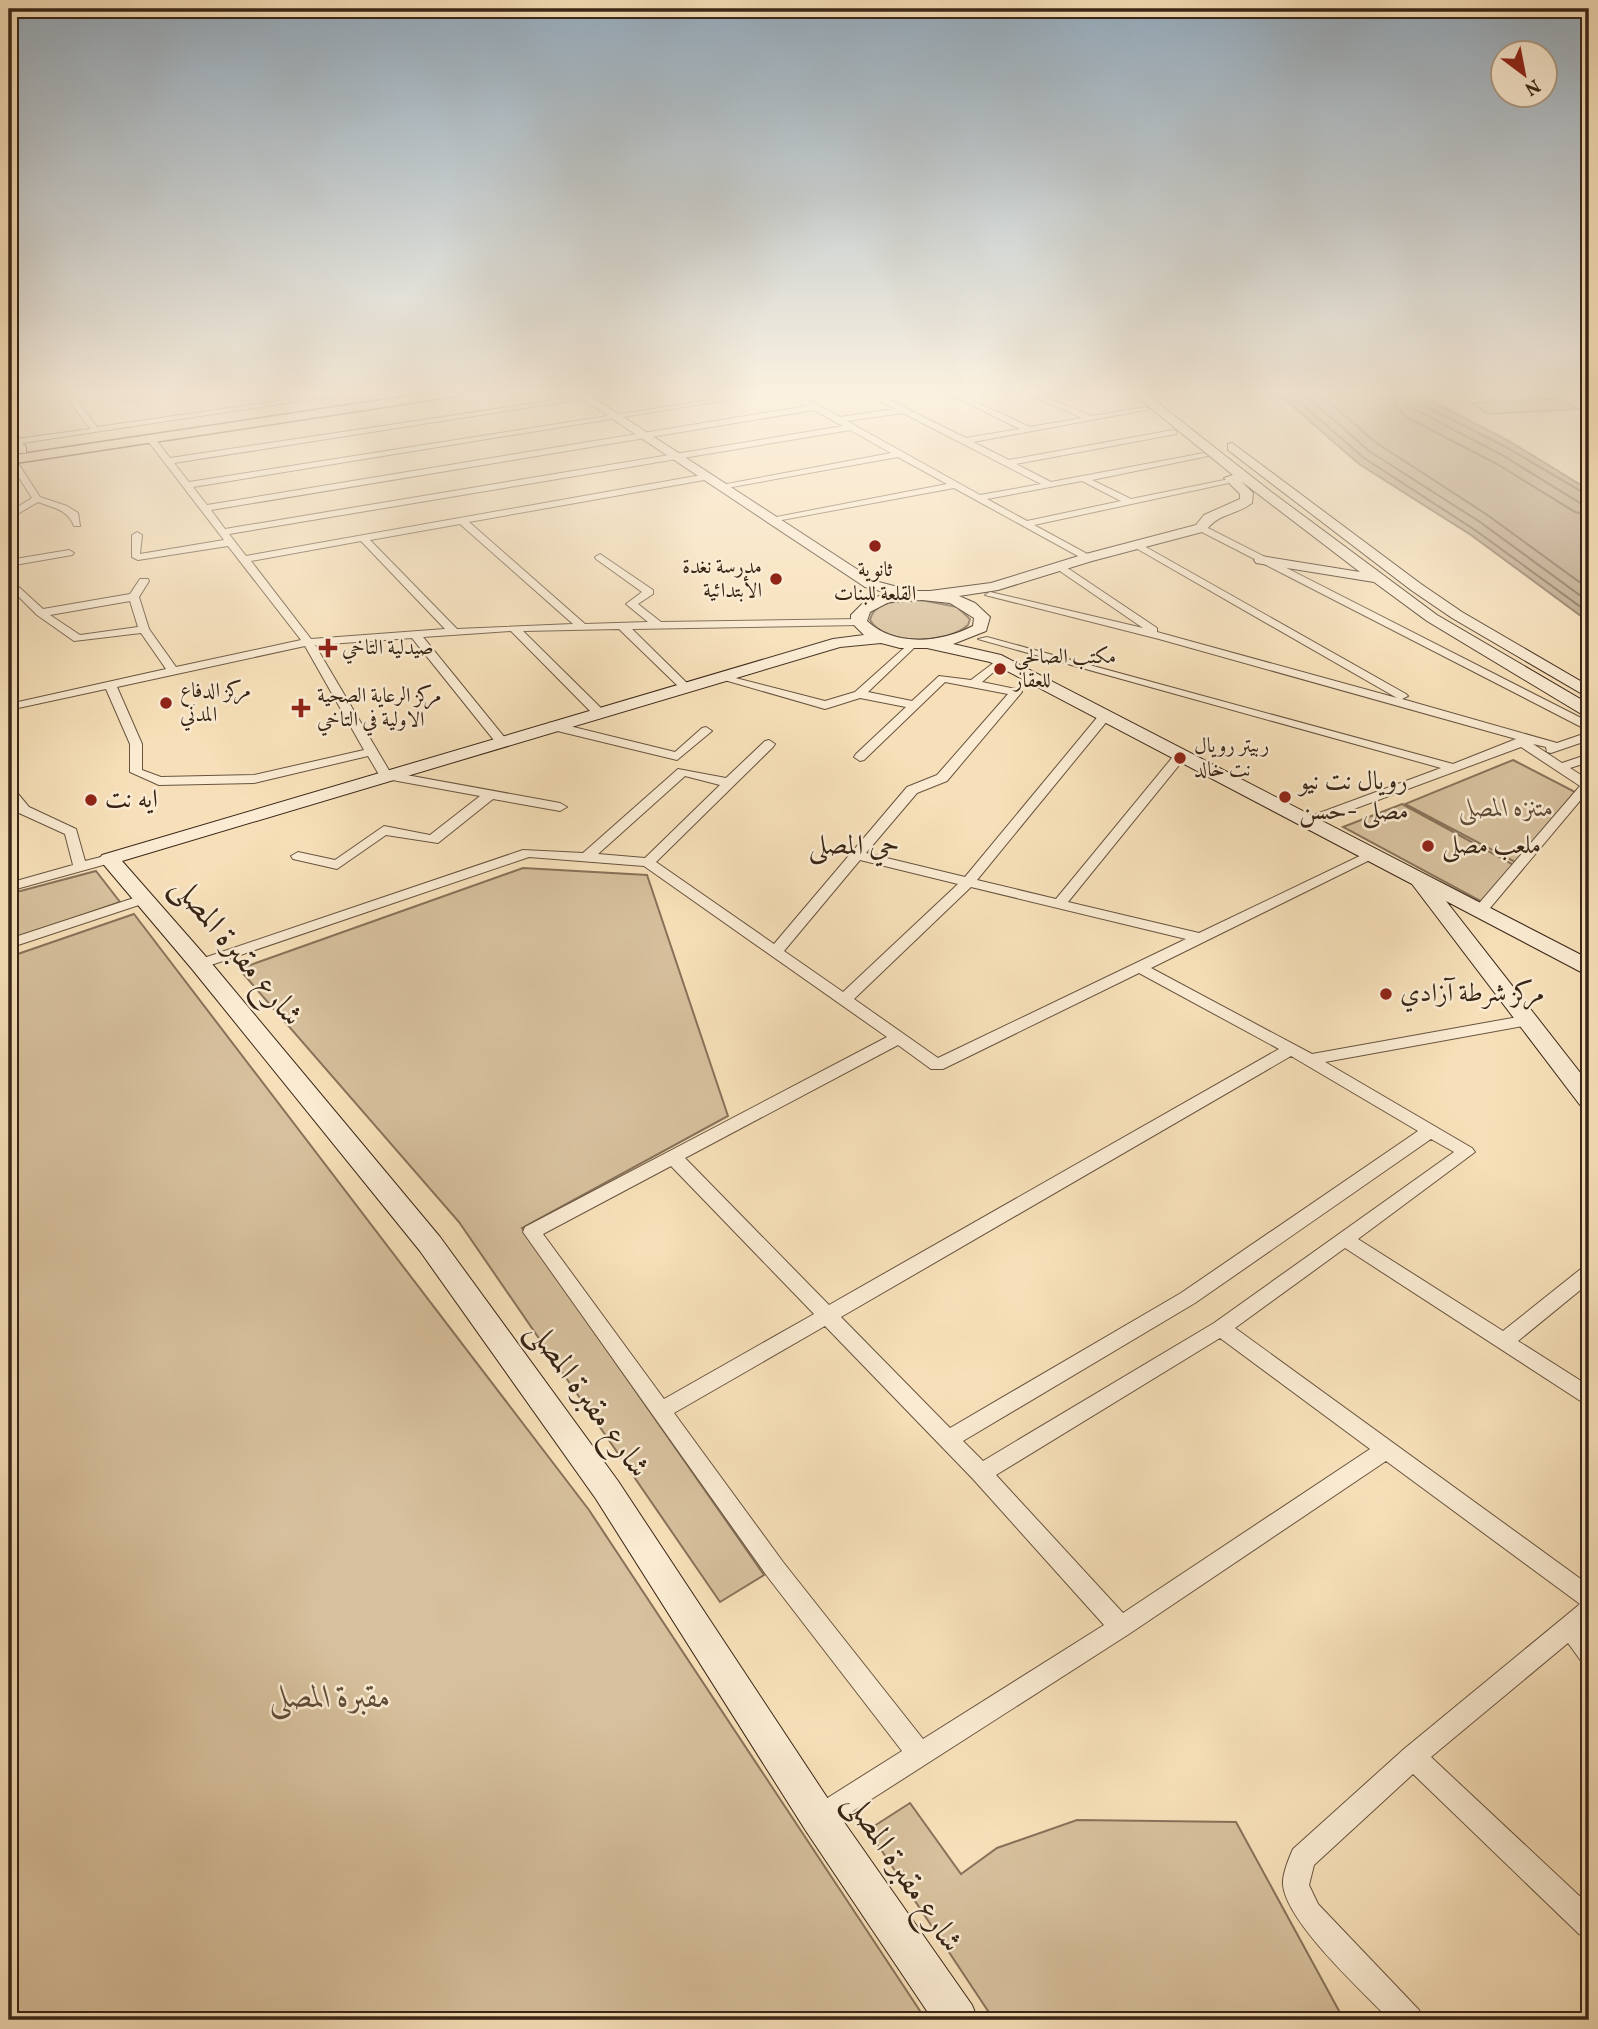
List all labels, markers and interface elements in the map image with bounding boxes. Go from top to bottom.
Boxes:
north arrow [1490,38,1560,108]
text: N [1519,72,1545,102]
marker: ثانوية القلعة للبنات [867,538,883,554]
place label: مدرسة نغدة الأبتدائية [682,553,762,606]
place label: ثانوية القلعة للبنات [834,556,916,609]
marker: مدرسة نغدة الأبتدائية [768,571,784,587]
place label: صيدلية التاخي [342,634,434,664]
marker: صيدلية التاخي [320,640,336,656]
place label: مكتب الصالحي للعقار [1012,643,1116,696]
marker: مكتب الصالحي للعقار [992,661,1008,677]
place label: مركز الدفاع المدني [180,677,251,731]
place label: مركز الرعاية الصحية الاولية في التاخي [317,682,442,736]
marker: مركز الدفاع المدني [158,695,174,711]
marker: مركز الرعاية الصحية الاولية في التاخي [291,698,311,718]
place label: ربيتر رويال نت خالد [1194,732,1269,785]
marker: ربيتر رويال نت خالد [1172,750,1188,766]
place label: رويال نت نيو مصلى -حسن [1296,764,1409,830]
place label: ايه نت [105,782,158,818]
marker: رويال نت نيو مصلى -حسن [1277,789,1293,805]
park label: متنزه المصلى [1458,791,1554,827]
marker: ايه نت [83,792,99,808]
district label: حي المصلى [808,827,900,867]
place label: ملعب مصلى [1442,828,1541,864]
marker: ملعب مصلى [1420,838,1436,854]
street label: شارع مقبرة المصلى [158,867,312,1038]
place label: مركز شرطة آزادي [1400,976,1545,1013]
marker: مركز شرطة آزادي [1378,986,1394,1002]
street label: شارع مقبرة المصلى [513,1312,659,1489]
park label: مقبرة المصلى [269,1677,391,1721]
street label: شارع مقبرة المصلى [830,1784,972,1963]

